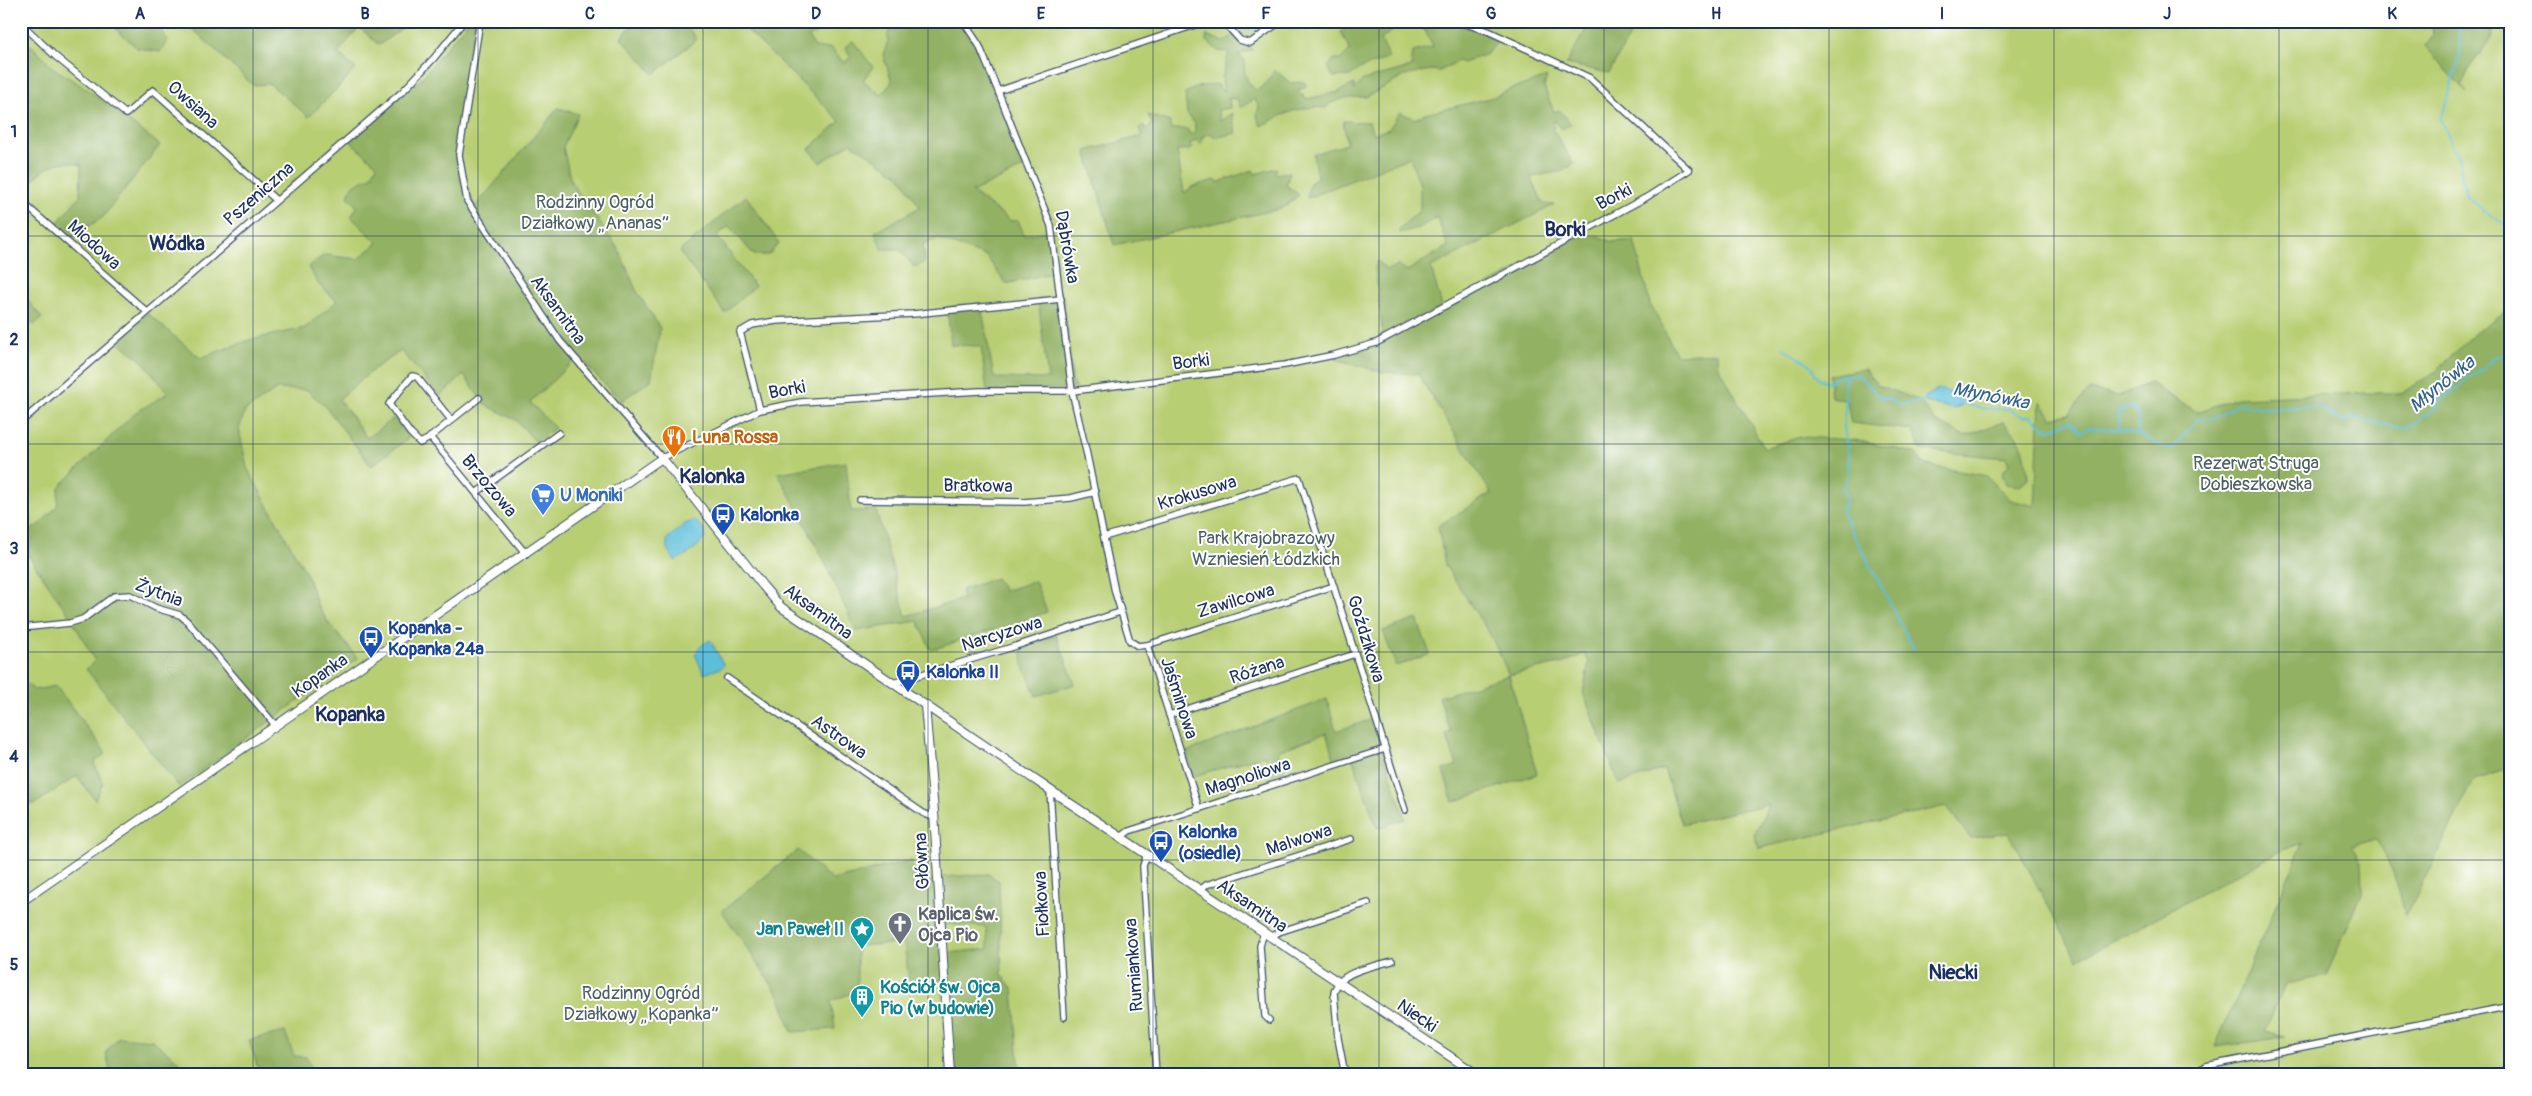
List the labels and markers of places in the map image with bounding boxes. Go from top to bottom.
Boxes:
restaurant icon: Luna Rossa [661,424,687,458]
place label: Luna Rossa [692,426,779,449]
supermarket icon: U Moniki [530,482,556,516]
place label: U Moniki [560,484,622,507]
bus stop icon: Kalonka [710,502,736,536]
place label: Kalonka [740,504,800,527]
place label: Kopanka - Kopanka 24a [388,617,484,661]
bus stop icon: Kopanka - Kopanka 24a [358,625,384,659]
bus stop icon: Kalonka II [895,659,921,693]
place label: Kalonka II [926,661,999,684]
place label: Kalonka (osiedle) [1178,821,1242,865]
bus stop icon: Kalonka (osiedle) [1148,829,1174,863]
place label: Kaplica św. Ojca Pio [918,903,999,947]
church icon: Kaplica św. Ojca Pio [887,911,913,945]
place icon: Jan Paweł II [849,916,875,950]
place label: Jan Paweł II [756,918,844,941]
place label: Kościół św. Ojca Pio (w budowie) [880,976,1001,1020]
building icon: Kościół św. Ojca Pio (w budowie) [849,984,875,1018]

